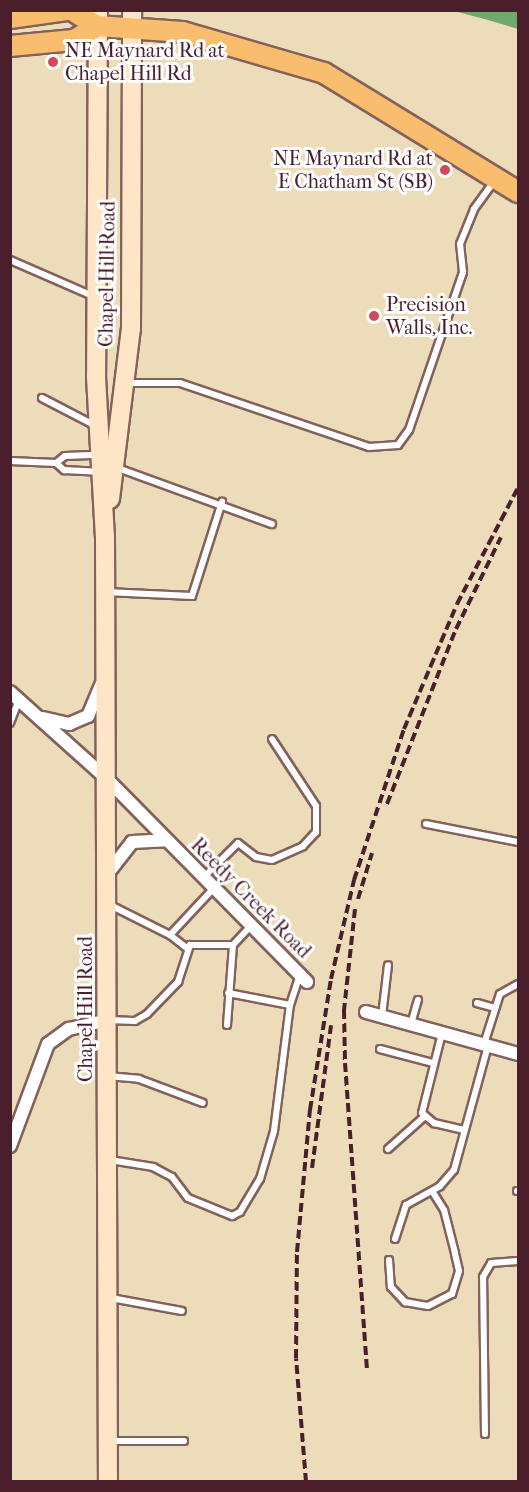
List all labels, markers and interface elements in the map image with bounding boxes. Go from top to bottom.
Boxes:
place label: NE Maynard Rd at Chapel Hill Rd [65,39,225,86]
marker: NE Maynard Rd at Chapel Hill Rd [46,55,60,69]
place label: NE Maynard Rd at E Chatham St (SB) [273,146,433,193]
marker: NE Maynard Rd at E Chatham St (SB) [438,163,452,177]
street label: Chapel Hill Road [94,201,120,347]
place label: Precision Walls, Inc. [386,292,472,339]
marker: Precision Walls, Inc. [367,309,381,323]
street label: Reedy Creek Road [186,833,316,963]
street label: Chapel Hill Road [73,936,97,1082]

